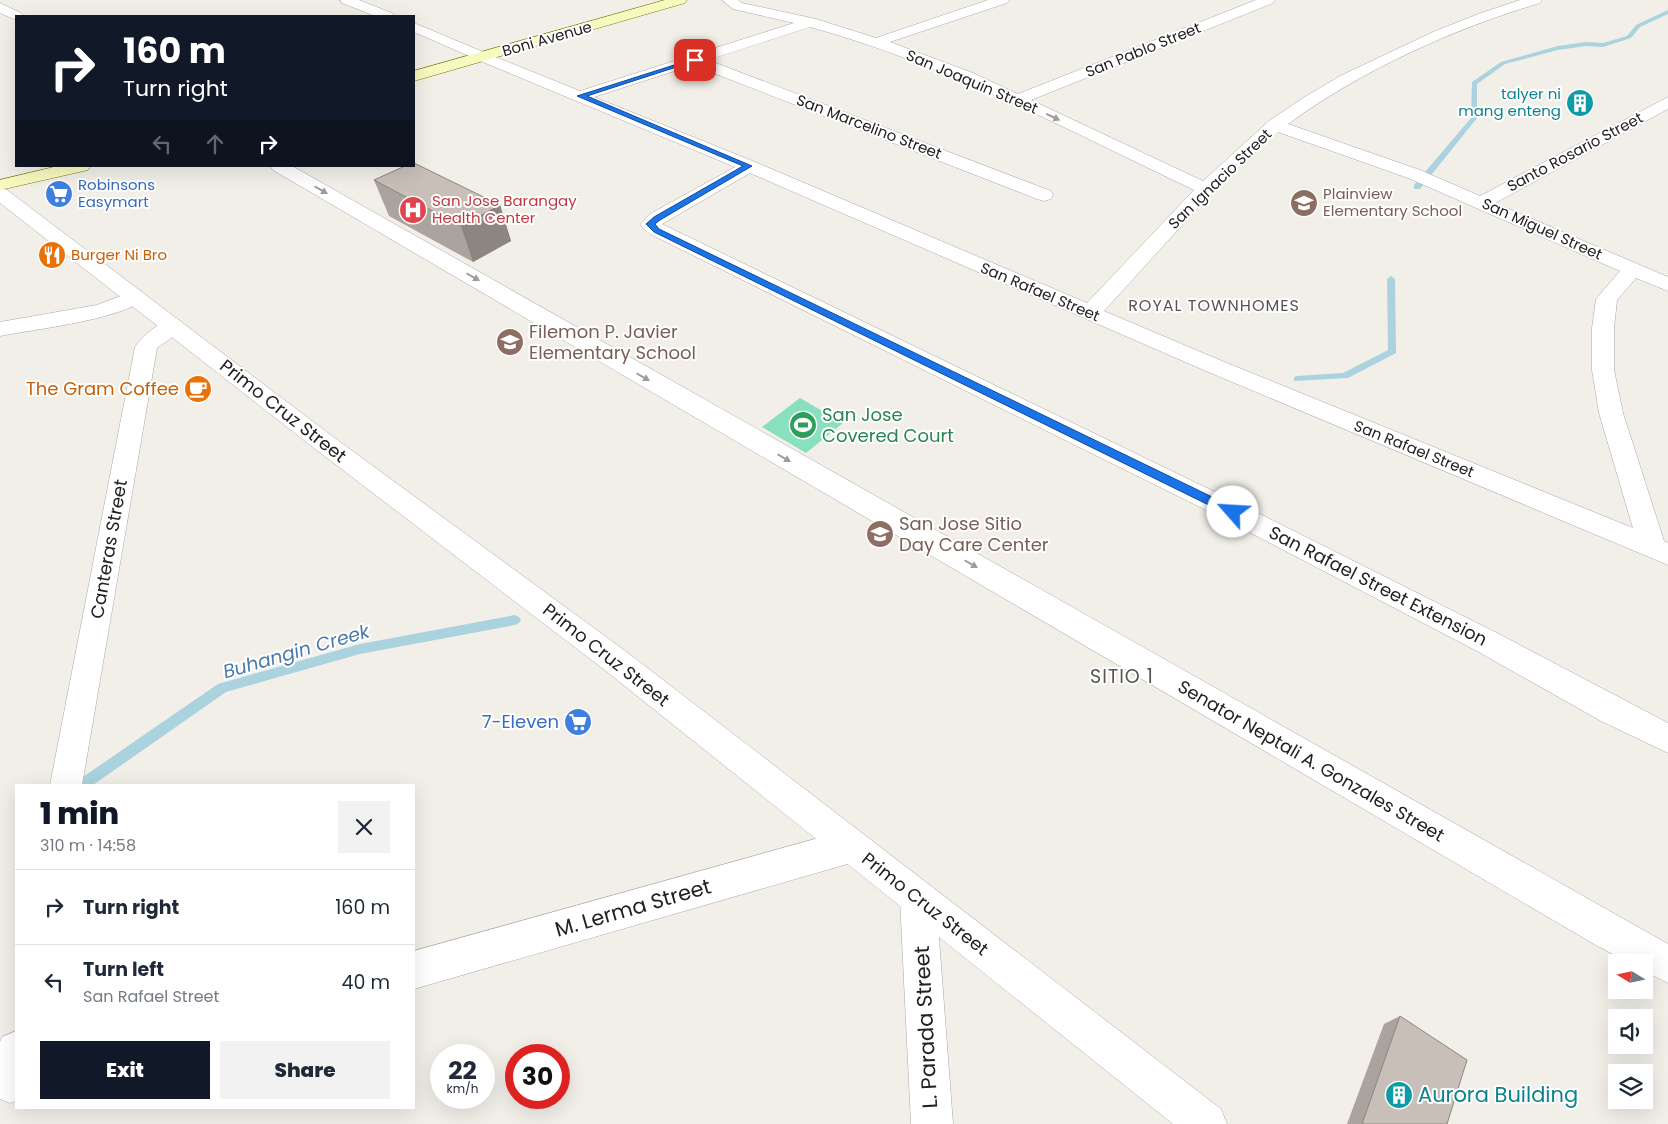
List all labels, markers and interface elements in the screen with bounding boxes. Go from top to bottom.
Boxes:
street label: Boni Avenue [500,16,594,61]
street label: San Pablo Street [1082,17,1204,82]
text: 160 m [123,26,226,75]
icon: right [40,35,105,100]
pin [674,39,716,81]
street label: San Joaquin Street [903,44,1041,119]
icon: arrive [681,46,709,74]
text: Turn right [123,73,228,104]
place label: talyer ni mang enteng [1458,83,1561,121]
building icon: talyer ni mang enteng [1565,88,1595,118]
street label: San Marcelino Street [793,89,945,164]
street label: Santo Rosario Street [1503,107,1646,196]
one-way arrow [1046,113,1060,121]
street label: San Ignacio Street [1163,124,1276,234]
icon: left [148,130,176,158]
icon: ahead [201,130,229,158]
icon: right [254,130,282,158]
place label: Robinsons Easymart [78,174,155,212]
supermarket icon: Robinsons Easymart [44,179,74,209]
place label: Plainview Elementary School [1323,183,1462,221]
one-way arrow [315,186,328,195]
school or university icon: Plainview Elementary School [1289,188,1319,218]
place label: San Jose Barangay Health Center [432,190,577,228]
street label: San Miguel Street [1479,193,1606,265]
hospital icon: San Jose Barangay Health Center [398,195,428,225]
restaurant icon: Burger Ni Bro [37,240,67,270]
place label: Burger Ni Bro [71,244,167,265]
street label: San Rafael Street [977,257,1103,326]
one-way arrow [466,273,479,282]
district label: ROYAL TOWNHOMES [1128,294,1300,317]
place label: Filemon P. Javier Elementary School [529,319,696,365]
school or university icon: Filemon P. Javier Elementary School [495,327,525,357]
street label: Primo Cruz Street [215,353,352,468]
one-way arrow [637,372,650,381]
cafe icon: The Gram Coffee [183,374,213,404]
place label: The Gram Coffee [26,376,179,401]
place label: San Jose Covered Court [822,402,954,448]
sports icon: San Jose Covered Court [788,410,818,440]
street label: San Rafael Street [1351,415,1477,482]
one-way arrow [778,453,791,462]
street label: Canteras Street [84,477,133,621]
position arrow [1206,485,1258,537]
place label: San Jose Sitio Day Care Center [899,511,1049,557]
school or university icon: San Jose Sitio Day Care Center [865,519,895,549]
street label: San Rafael Street Extension [1265,519,1492,652]
one-way arrow [964,560,977,569]
street label: Primo Cruz Street [538,597,675,712]
water label: Buhangin Creek [220,617,374,685]
district label: SITIO 1 [1090,663,1154,690]
street label: Senator Neptali A. Gonzales Street [1173,674,1449,847]
supermarket icon: 7-Eleven [563,707,593,737]
place label: 7-Eleven [482,709,559,734]
text: 1 min [40,792,119,835]
button: close [338,801,390,853]
text: 310 m · 14:58 [40,834,136,857]
street label: Primo Cruz Street [857,846,994,961]
street label: M. Lerma Street [552,871,714,944]
icon: right [40,893,68,921]
text: Turn right [83,894,179,921]
text: 160 m [335,894,390,921]
street label: L. Parada Street [907,945,944,1109]
north arrow [1608,954,1652,999]
map controls [1608,954,1653,1109]
text: Turn left [83,956,164,983]
icon: left [40,968,68,996]
text: 40 m [341,969,390,996]
text: San Rafael Street [83,985,219,1008]
button: sound [1608,1009,1653,1054]
button: Exit [40,1041,210,1099]
button: Share [220,1041,390,1099]
speed limit sign: 30 [505,1044,570,1109]
text: 22 [448,1053,477,1088]
button: layers [1608,1064,1653,1109]
text: km/h [447,1080,478,1097]
building icon: Aurora Building [1384,1080,1414,1110]
place label: Aurora Building [1418,1080,1578,1109]

